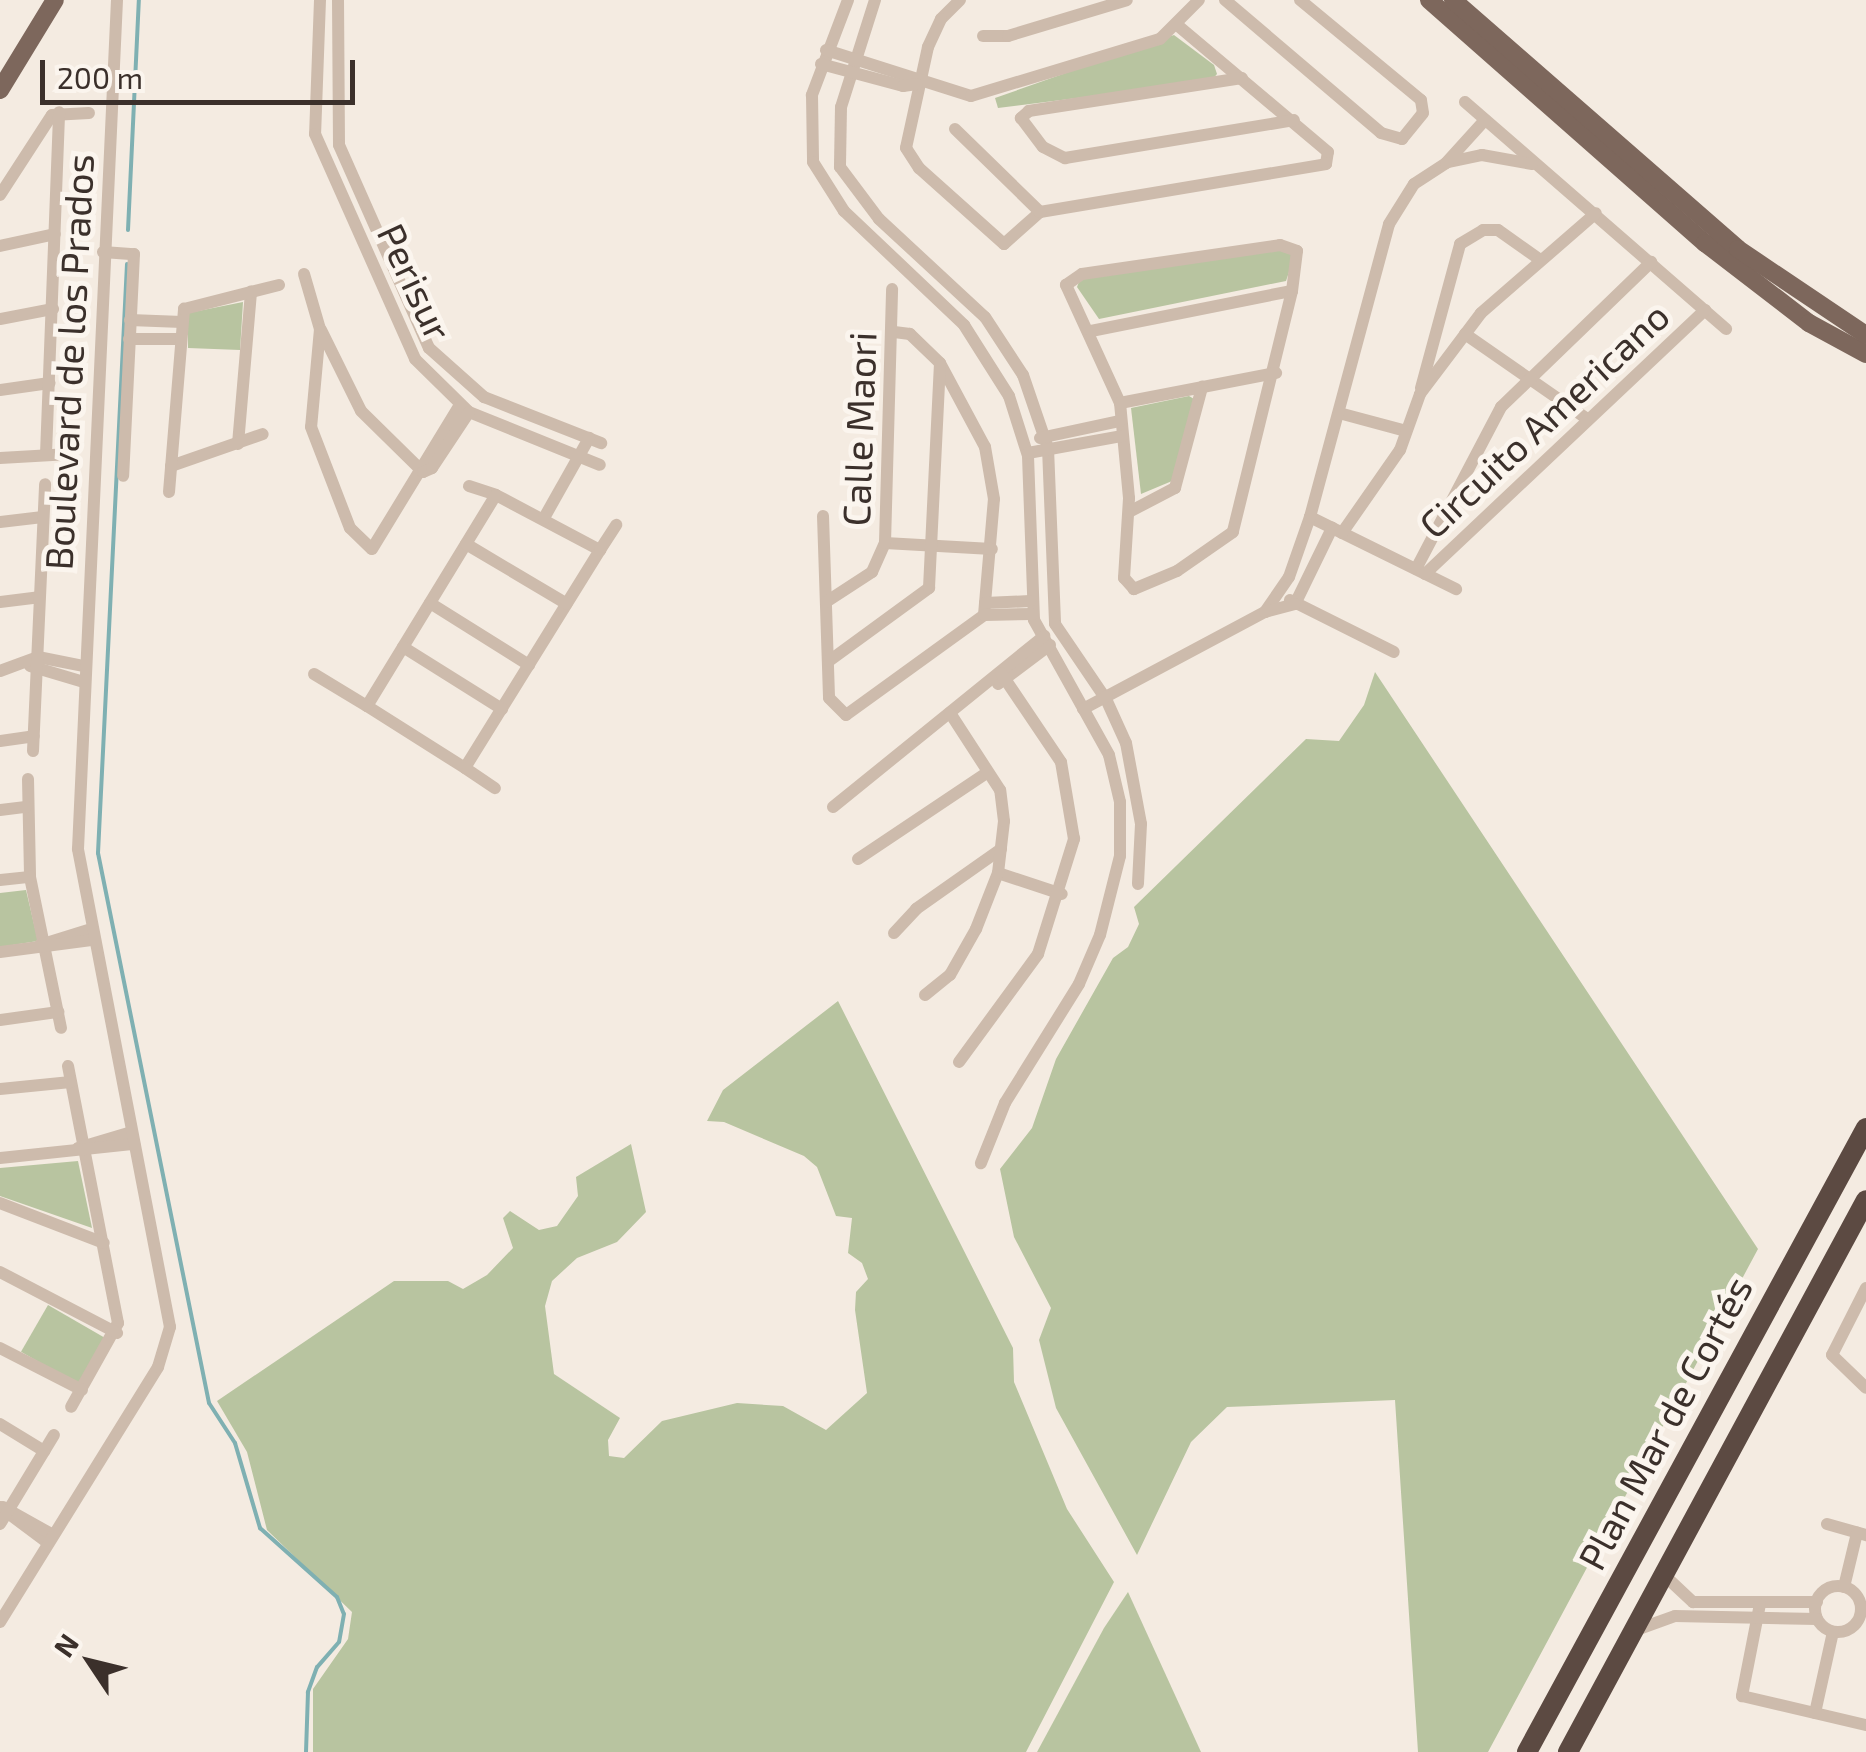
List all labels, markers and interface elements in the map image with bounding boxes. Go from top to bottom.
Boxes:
scale bar [45,40,360,102]
text: 200 m [57,59,143,95]
street label: Boulevard de los Prados [35,153,103,571]
street label: Perisur [368,216,462,348]
street label: Circuito Americano [1410,292,1678,548]
street label: Calle Maori [833,331,885,527]
street label: Plan Mar de Cortés [1568,1268,1762,1578]
north arrow [40,1612,140,1712]
text: N [46,1627,85,1663]

